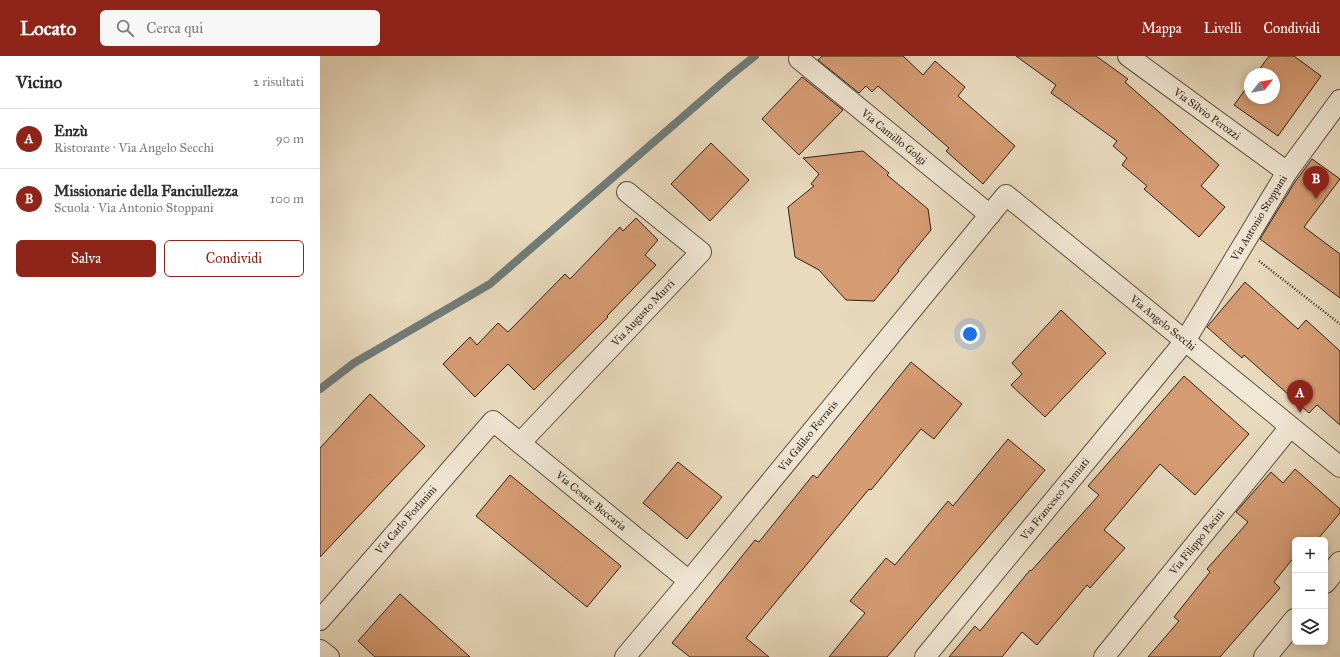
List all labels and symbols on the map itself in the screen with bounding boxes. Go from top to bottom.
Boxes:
north arrow [1244,68,1280,104]
street label: Via Silvio Perozzi [1170,85,1243,143]
street label: Via Camillo Golgi [858,106,929,167]
pin: B [1303,166,1329,199]
street label: Via Antonio Stoppani [1228,173,1290,264]
street label: Via Augusto Murri [608,277,677,350]
street label: Via Angelo Secchi [1127,292,1199,354]
your location [960,324,980,344]
pin: A [1287,380,1313,413]
street label: Via Galileo Ferraris [775,398,841,475]
street label: Via Francesco Tumiati [1017,455,1092,544]
street label: Via Cesare Beccaria [552,468,629,534]
street label: Via Carlo Forlanini [372,483,439,558]
street label: Via Filippo Pacini [1166,507,1227,578]

